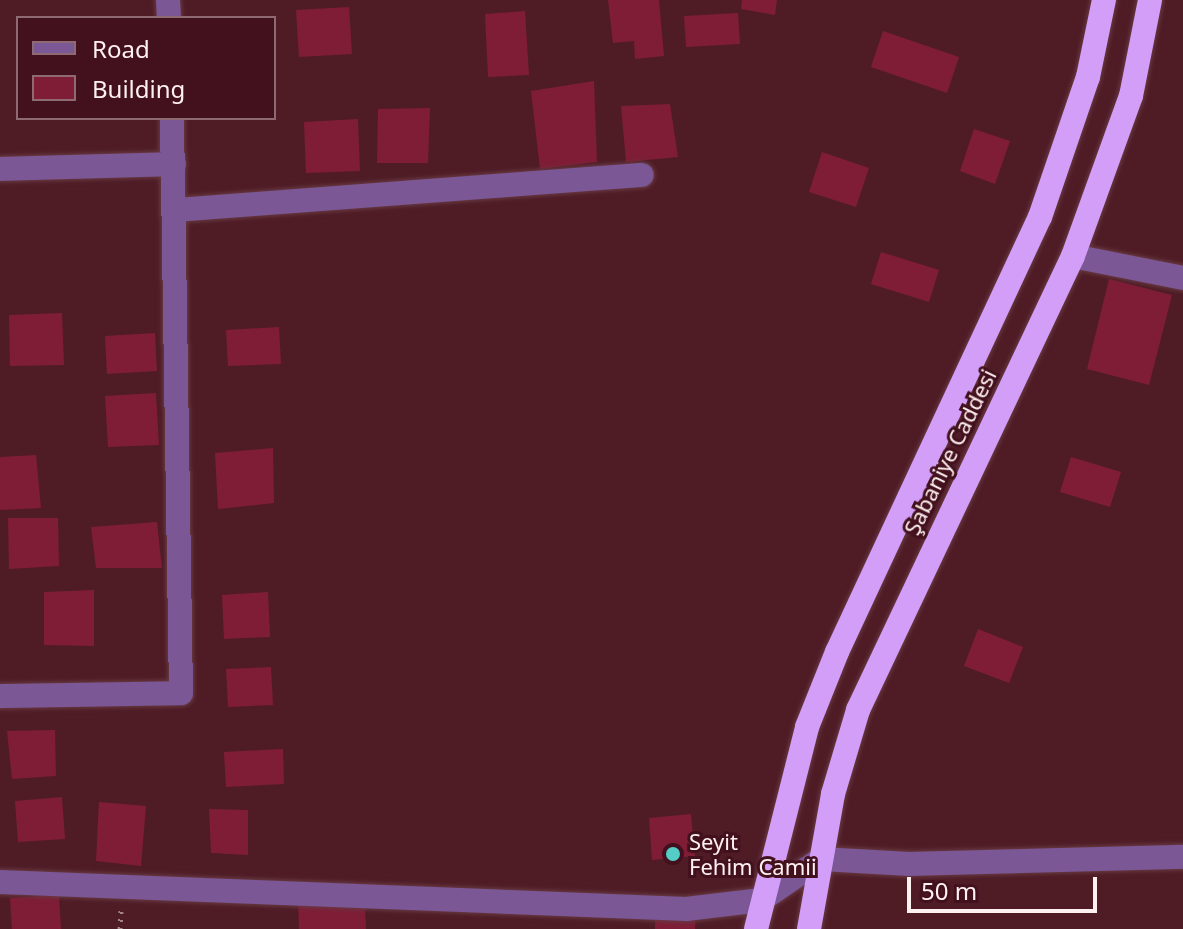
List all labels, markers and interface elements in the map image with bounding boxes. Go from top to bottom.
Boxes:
legend [16,16,276,120]
text: Road [92,32,150,65]
text: Building [92,72,185,105]
street label: Şabaniye Caddesi [898,365,1002,539]
place label: Seyit Fehim Camii [689,828,817,880]
marker: Seyit Fehim Camii [664,845,682,863]
scale bar [911,861,1101,911]
text: 50 m [921,874,977,907]

